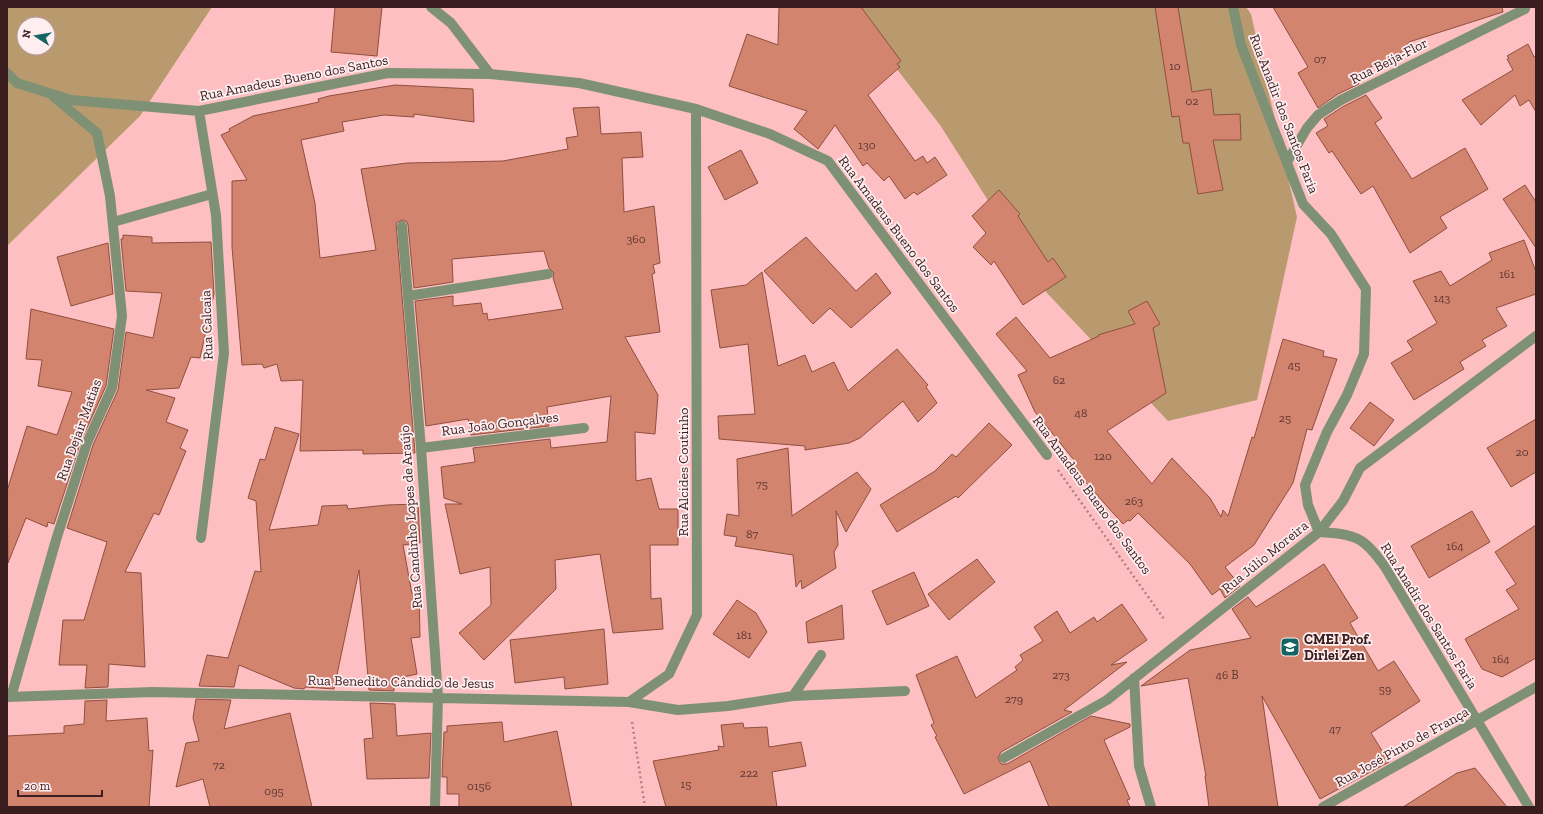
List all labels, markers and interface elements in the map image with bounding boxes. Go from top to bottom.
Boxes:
north arrow [16,16,56,56]
text: N [19,28,34,39]
street label: Rua Anadir dos Santos Faria [1246,32,1322,196]
street label: Rua Beija-Flor [1347,34,1431,88]
street label: Rua Amadeus Bueno dos Santos [198,51,390,105]
house number: 07 [1314,52,1327,66]
house number: 10 [1169,59,1181,73]
house number: 02 [1185,94,1199,108]
house number: 130 [858,138,876,152]
street label: Rua Amadeus Bueno dos Santos [835,152,963,316]
house number: 360 [626,232,646,246]
house number: 161 [1499,267,1515,281]
street label: Rua Calcaia [197,290,217,360]
house number: 143 [1434,291,1451,305]
house number: 45 [1288,358,1300,372]
house number: 62 [1053,373,1065,387]
street label: Rua Dejair Matias [53,377,105,483]
house number: 48 [1075,406,1087,420]
street label: Rua Alcides Coutinho [675,407,692,537]
street label: Rua João Gonçalves [441,408,559,440]
house number: 25 [1279,411,1291,425]
street label: Rua Amadeus Bueno dos Santos [1029,413,1155,577]
street label: Rua Candinho Lopes de Araújo [396,425,426,609]
house number: 20 [1515,445,1529,459]
house number: 120 [1094,449,1112,463]
house number: 75 [756,477,768,491]
house number: 263 [1125,494,1143,508]
street label: Rua Júlio Moreira [1218,517,1312,597]
house number: 87 [746,527,758,541]
house number: 164 [1446,539,1464,553]
street label: Rua Anadir dos Santos Faria [1377,540,1481,693]
house number: 181 [736,628,752,642]
place label: CMEI Prof. Dirlei Zen [1304,631,1371,664]
school or university icon: CMEI Prof. Dirlei Zen [1279,636,1301,658]
house number: 164 [1492,652,1510,666]
house number: 273 [1052,668,1070,682]
house number: 46 B [1216,668,1238,682]
street label: Rua Benedito Cândido de Jesus [308,672,494,692]
house number: 59 [1379,682,1391,696]
house number: 279 [1005,692,1023,706]
street label: Rua José Pinto de França [1332,703,1472,791]
house number: 47 [1329,722,1341,736]
house number: 72 [213,758,225,772]
house number: 222 [740,766,758,780]
scale bar [18,772,102,798]
house number: 15 [681,777,691,791]
text: 20 m [24,779,51,793]
house number: 0156 [467,779,491,793]
house number: 095 [264,784,284,798]

